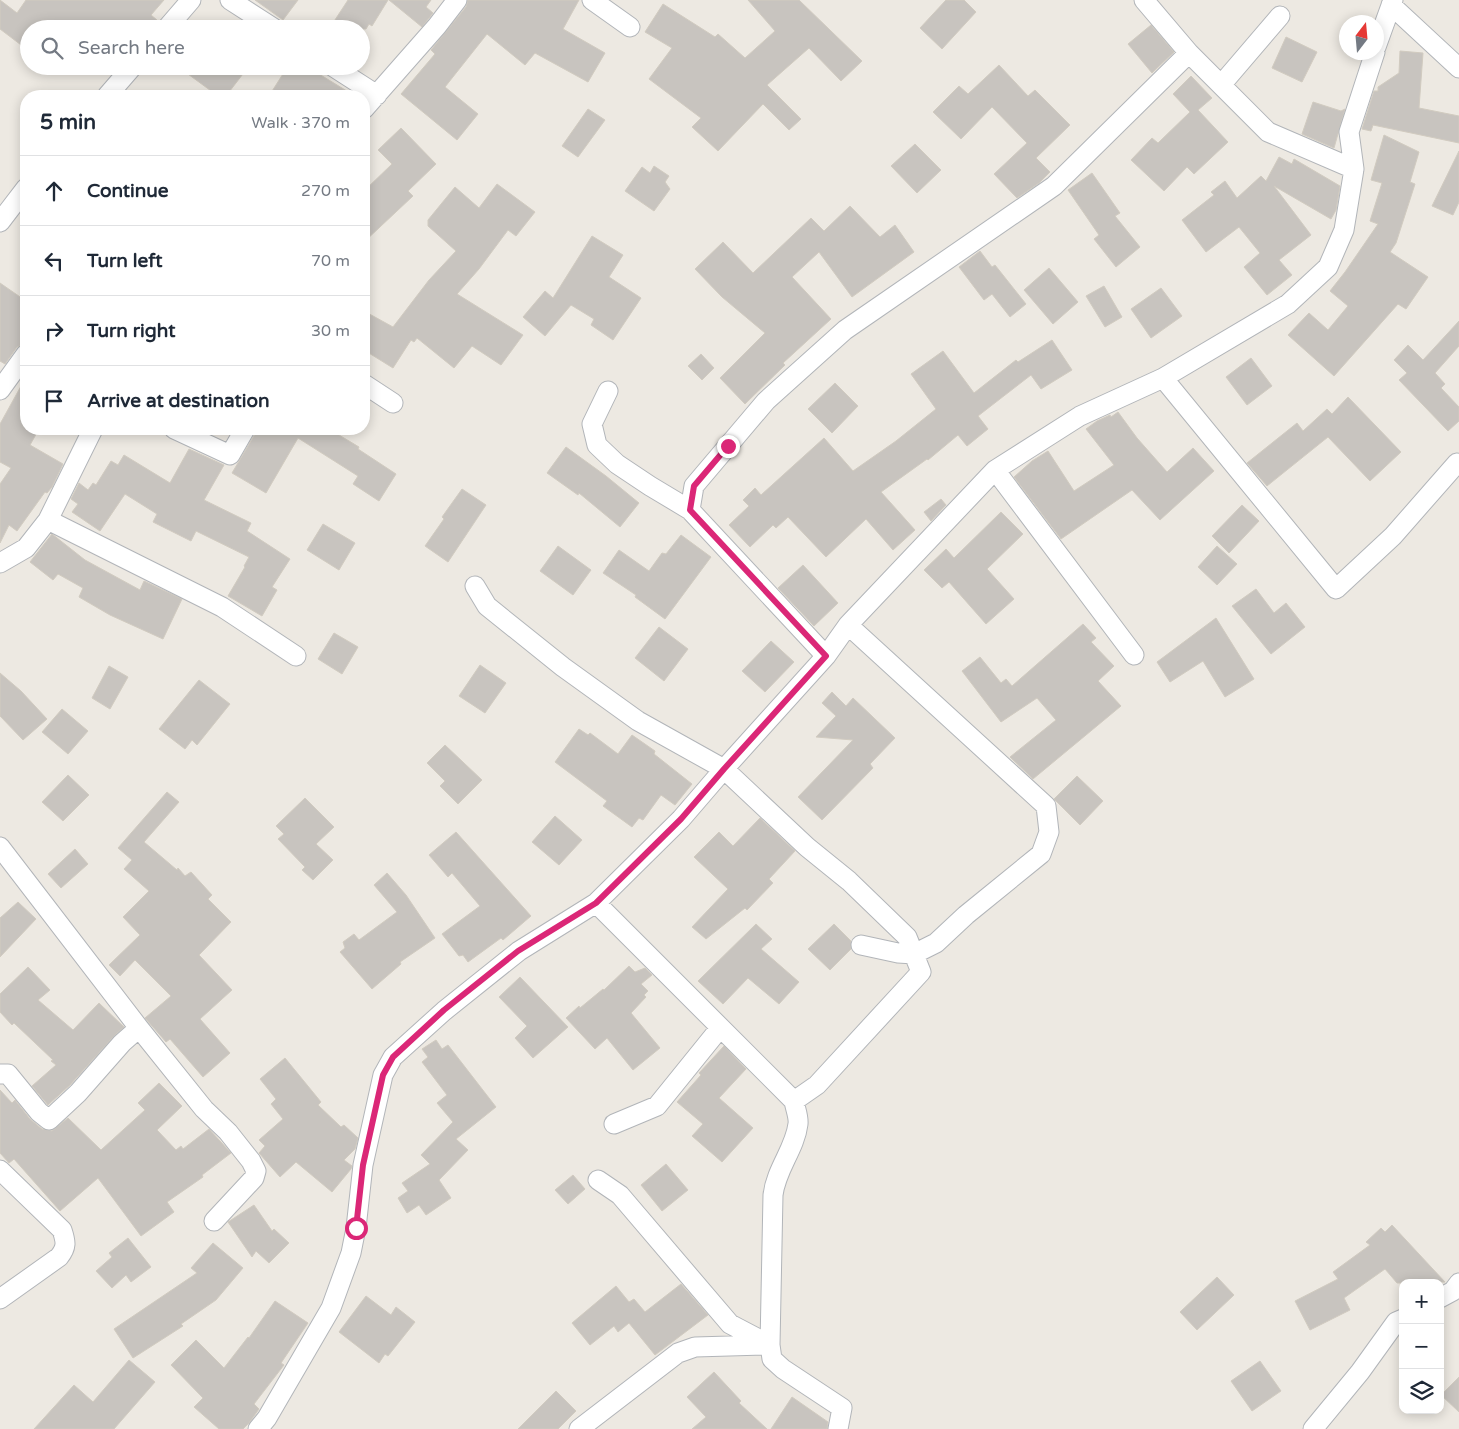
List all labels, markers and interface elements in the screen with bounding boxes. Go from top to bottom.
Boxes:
north arrow [1339,15,1384,60]
search box [20,20,370,75]
icon: search [38,34,66,62]
text: Search here [78,37,185,59]
text: 5 min [40,110,96,135]
text: Walk · 370 m [251,113,350,133]
icon: ahead [40,177,68,205]
text: Continue [87,180,169,202]
text: 270 m [301,181,350,201]
icon: left [40,247,68,275]
text: Turn left [87,250,163,272]
text: 70 m [311,251,350,271]
icon: right [40,317,68,345]
text: Turn right [87,320,175,342]
text: 30 m [311,321,350,341]
icon: arrive [40,387,68,415]
text: Arrive at destination [87,390,270,412]
route end [717,435,740,458]
route start [345,1217,368,1240]
map controls [1399,1279,1444,1414]
button: + [1399,1279,1444,1324]
button: − [1399,1324,1444,1369]
button: layers [1399,1369,1444,1414]

